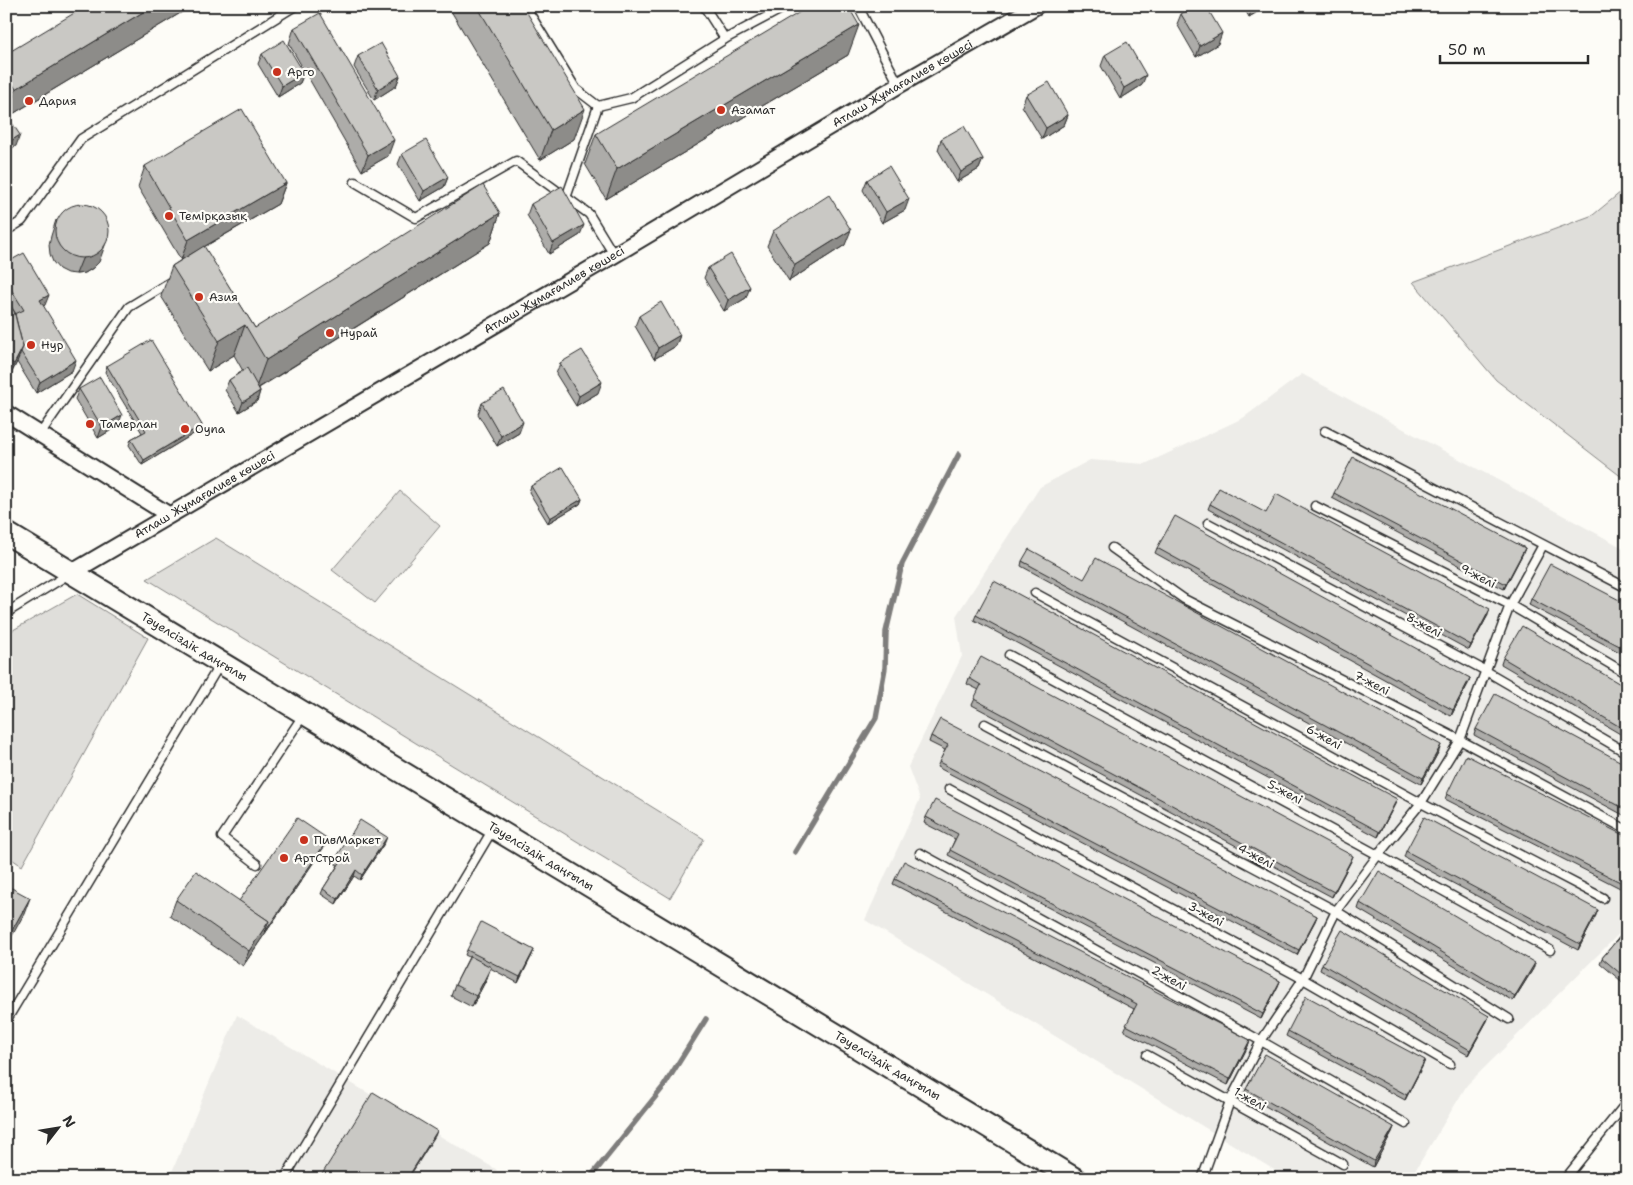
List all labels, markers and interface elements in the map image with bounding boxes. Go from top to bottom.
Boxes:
scale bar [1440,32,1588,64]
street label: Атлаш Жұмағалиев көшесі [829,36,976,131]
text: 50 m [1448,40,1486,60]
place label: Арго [287,64,315,80]
marker: Арго [271,66,283,78]
place label: Дария [39,93,77,109]
marker: Дария [23,95,35,107]
place label: Азамат [731,102,776,118]
marker: Азамат [715,104,727,116]
place label: Темірқазық [179,208,247,224]
marker: Темірқазық [163,210,175,222]
street label: Атлаш Жұмағалиев көшесі [481,243,627,337]
place label: Азия [209,289,238,305]
marker: Азия [193,291,205,303]
place label: Нурай [340,325,378,341]
marker: Нурай [324,327,336,339]
place label: Нур [41,337,64,353]
marker: Нур [25,339,37,351]
place label: Тамерлан [100,416,157,432]
marker: Тамерлан [84,418,96,430]
place label: Oyna [195,421,226,437]
marker: Oyna [179,423,191,435]
street label: Атлаш Жұмағалиев көшесі [132,447,278,542]
street label: 9-желі [1457,560,1499,592]
street label: Тәуелсіздік даңғылы [138,609,250,685]
street label: 8-желі [1403,609,1445,641]
street label: 7-желі [1351,667,1393,699]
street label: 6-желі [1303,721,1345,753]
street label: 5-желі [1265,776,1305,808]
street label: Тәуелсіздік даңғылы [485,818,597,894]
place label: ПивМаркет [314,832,382,848]
marker: ПивМаркет [298,834,310,846]
street label: 4-желі [1235,840,1277,872]
place label: АртСтрой [294,850,350,866]
marker: АртСтрой [278,852,290,864]
street label: 3-желі [1185,898,1227,930]
street label: 2-желі [1149,962,1189,994]
street label: Тәуелсіздік даңғылы [831,1027,944,1104]
street label: 1-желі [1231,1084,1269,1114]
north arrow [32,1102,82,1152]
text: N [59,1112,80,1131]

